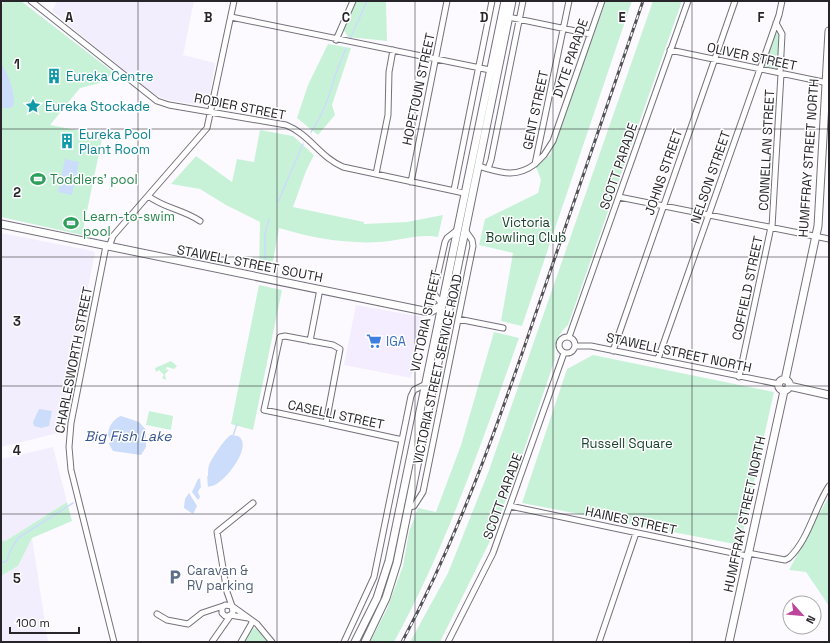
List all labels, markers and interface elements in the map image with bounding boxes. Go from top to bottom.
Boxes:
text: A [65,9,74,26]
text: B [204,9,213,26]
text: C [342,9,350,26]
text: D [480,9,489,26]
text: E [618,9,626,26]
text: F [758,9,765,26]
street label: DYTE PARADE [549,17,592,100]
street label: HOPETOUN STREET [398,31,439,147]
street label: OLIVER STREET [705,39,799,74]
text: 1 [14,56,20,73]
building icon: Eureka Centre [45,67,63,85]
place label: Eureka Centre [66,68,153,85]
street label: GENT STREET [519,68,552,151]
street label: HUMFFRAY STREET NORTH [794,78,823,238]
street label: CONNELLAN STREET [755,88,778,211]
street label: RODIER STREET [193,89,287,124]
place icon: Eureka Stockade [24,97,42,115]
place label: Eureka Stockade [45,98,150,115]
street label: SCOTT PARADE [596,121,641,212]
place label: Eureka Pool Plant Room [79,126,151,158]
street label: JOHNS STREET [641,126,686,218]
street label: NELSON STREET [687,128,734,226]
building icon: Eureka Pool Plant Room [58,132,76,150]
sports icon: Toddlers' pool [29,170,47,188]
place label: Toddlers' pool [50,171,138,188]
text: 2 [13,184,21,201]
place label: Learn-to-swim pool [83,208,175,240]
sports icon: Learn-to-swim pool [62,214,80,232]
park label: Victoria Bowling Club [486,214,566,246]
street label: COFFIELD STREET [728,234,767,342]
street label: STAWELL STREET SOUTH [176,241,324,286]
street label: VICTORIA STREET [406,268,445,374]
street label: VICTORIA STREET SERVICE ROAD [409,273,466,466]
street label: CHARLESWORTH STREET [51,285,96,435]
text: 3 [13,313,21,330]
street label: STAWELL STREET NORTH [605,329,753,376]
supermarket icon: IGA [365,332,383,350]
place label: IGA [386,333,406,350]
street label: CASELLI STREET [286,396,386,433]
water label: Big Fish Lake [85,427,172,445]
street label: HUMFFRAY STREET NORTH [720,434,769,594]
park label: Russell Square [581,435,673,452]
text: 4 [13,442,21,459]
street label: SCOTT PARADE [479,451,526,542]
street label: HAINES STREET [584,503,678,539]
place label: Caravan & RV parking [187,562,254,594]
parking icon: Caravan & RV parking [166,568,184,586]
text: 5 [13,570,21,587]
north arrow [782,595,822,635]
scale bar [10,609,79,635]
text: N [803,613,819,626]
text: 100 m [16,615,50,631]

